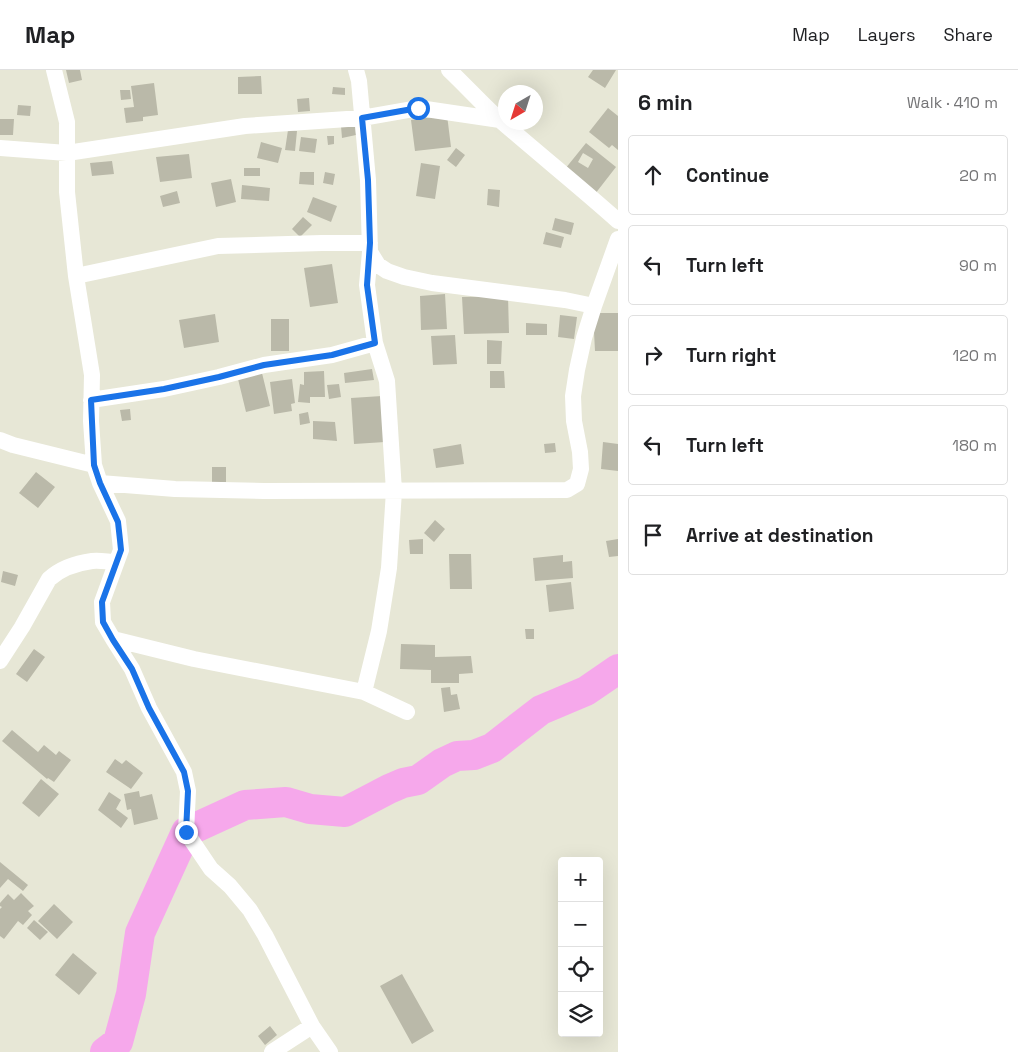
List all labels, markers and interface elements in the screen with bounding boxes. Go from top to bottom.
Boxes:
text: Map [25,19,75,50]
text: Map [792,23,830,46]
text: Layers [858,23,915,46]
text: Share [943,23,993,46]
north arrow [498,85,543,130]
text: 6 min [638,89,693,116]
text: Walk · 410 m [907,92,998,113]
route start [407,97,430,120]
icon: ahead [639,161,667,189]
text: Continue [686,163,769,188]
text: 20 m [959,165,997,186]
icon: left [639,251,667,279]
text: Turn left [686,253,764,278]
text: 90 m [959,255,997,276]
icon: right [639,341,667,369]
text: Turn right [686,343,776,368]
text: 120 m [953,345,997,366]
icon: left [639,431,667,459]
text: Turn left [686,433,764,458]
text: 180 m [952,435,997,456]
icon: arrive [639,521,667,549]
text: Arrive at destination [686,523,874,548]
route end [175,821,198,844]
map controls [558,857,603,1037]
button: + [558,857,603,902]
button: − [558,902,603,947]
button: locate [558,947,603,992]
button: layers [558,992,603,1037]

